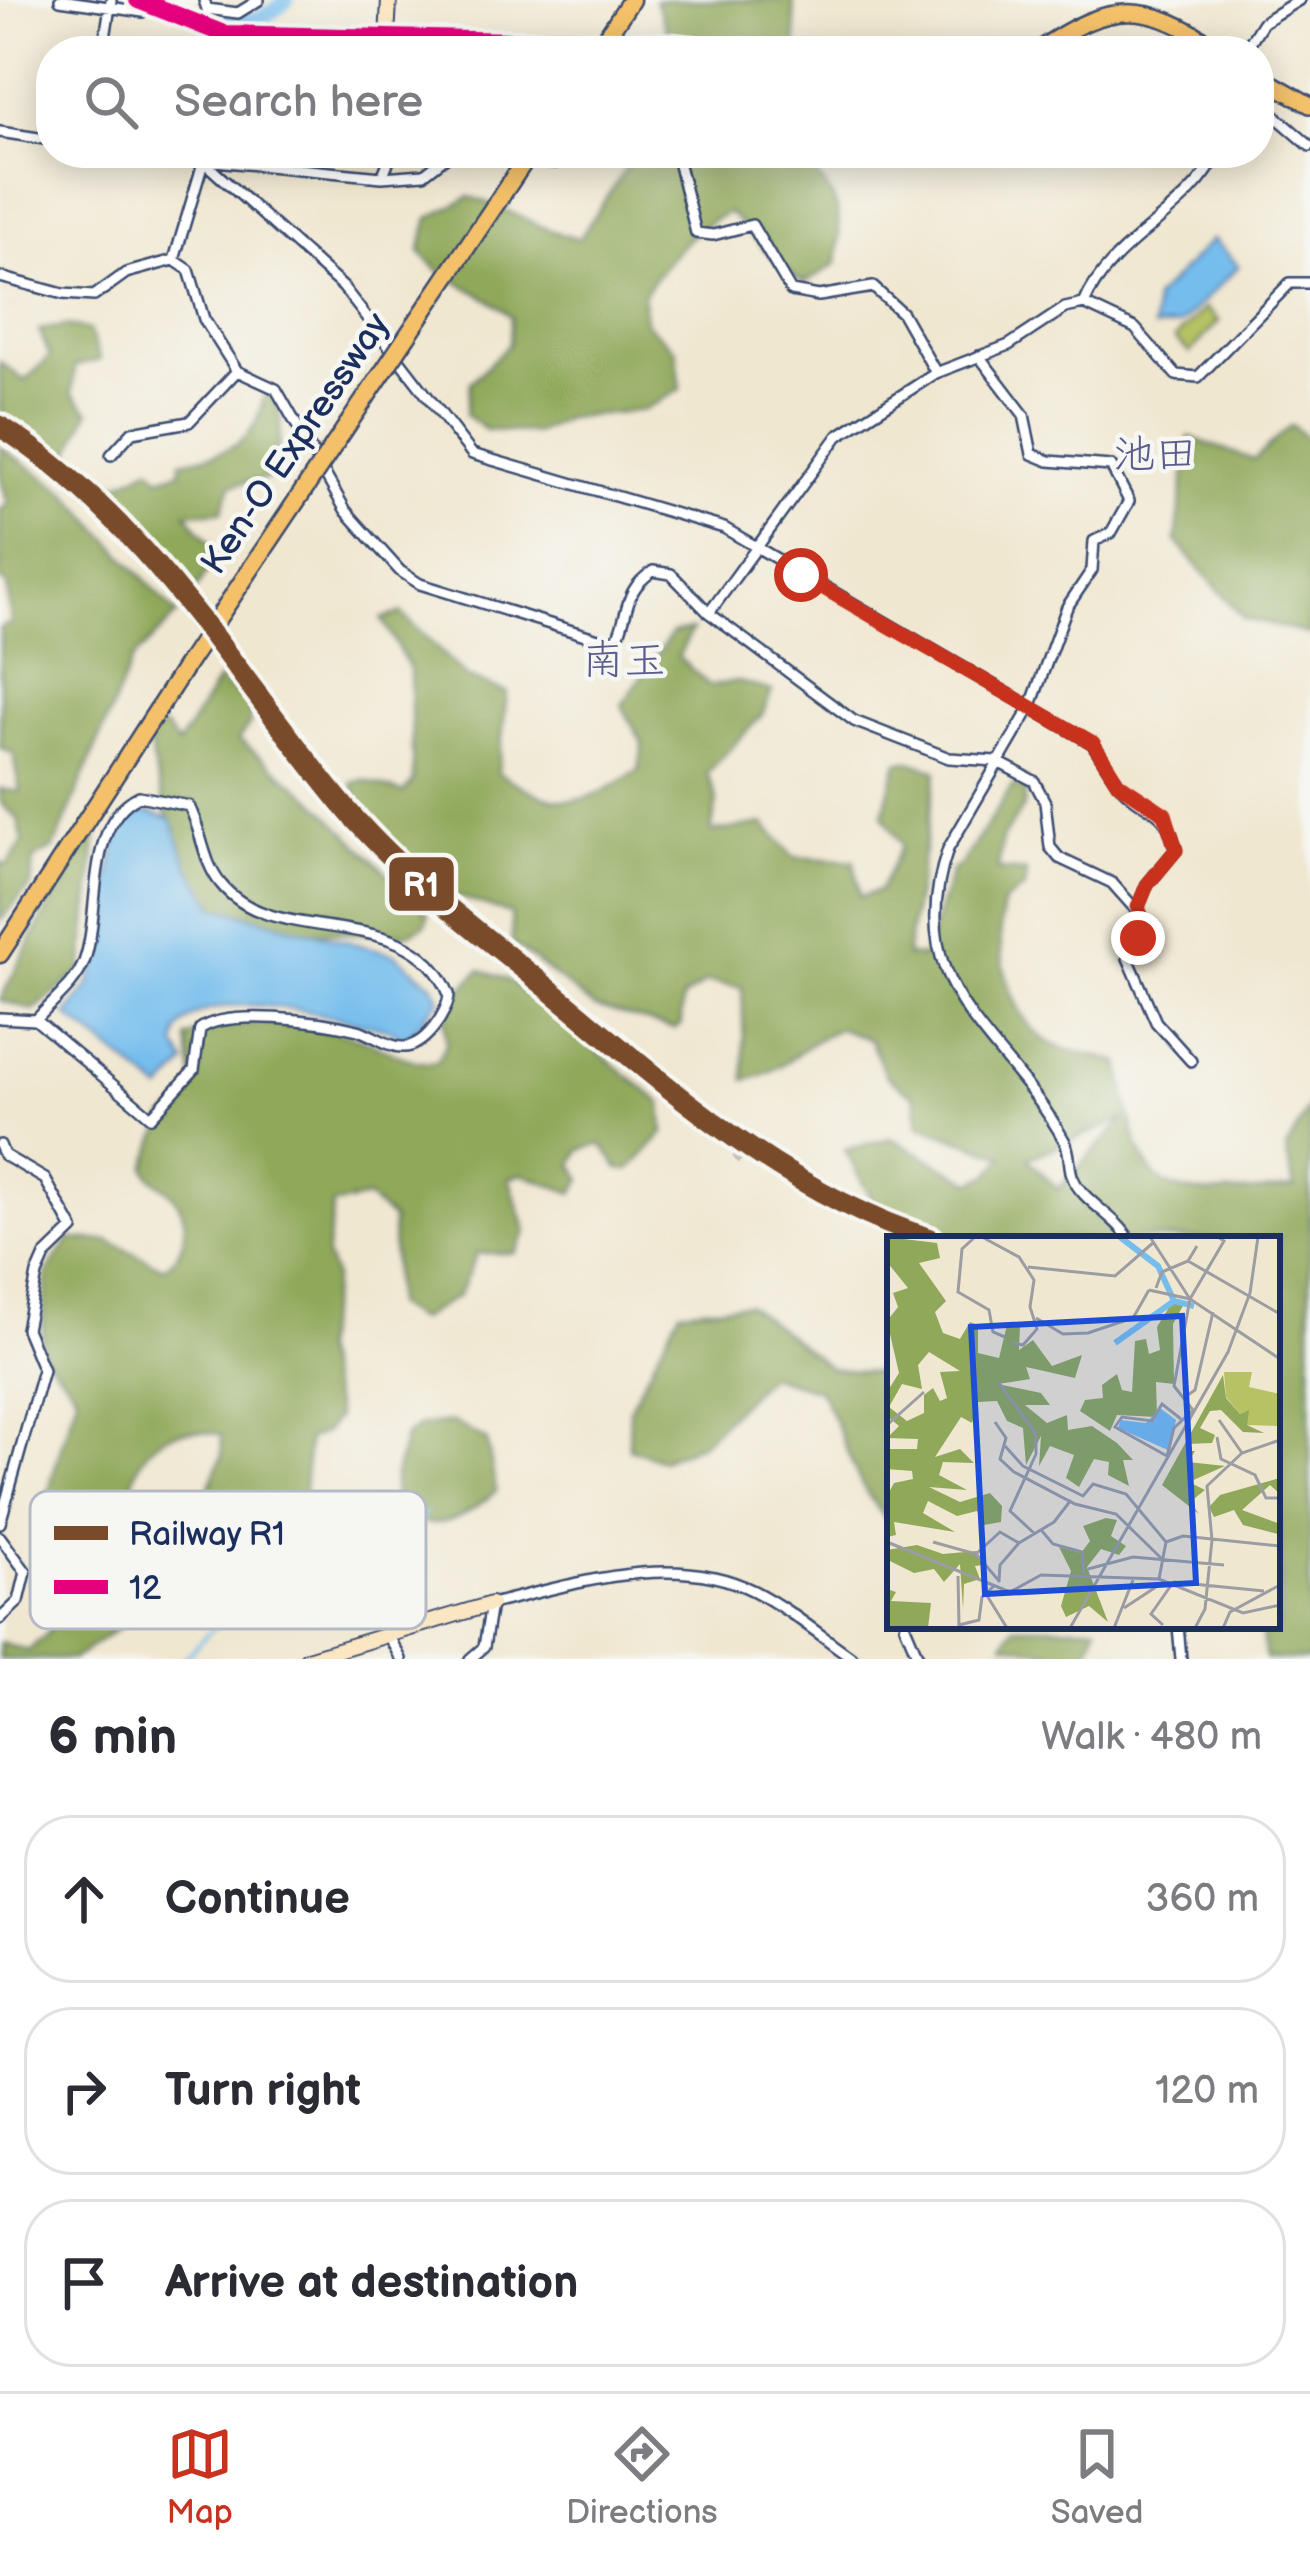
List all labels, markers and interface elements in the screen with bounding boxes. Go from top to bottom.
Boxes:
search box [36,36,1274,168]
icon: search [78,69,144,135]
text: Search here [174,75,423,130]
street label: Ken-O Expressway [193,305,400,583]
district label: 池田 [1113,430,1197,481]
route start [774,548,828,602]
district label: 南玉 [582,636,666,687]
line badge: R1 [387,855,456,913]
text: R1 [403,866,439,906]
route end [1111,911,1165,965]
inset map [887,1236,1280,1629]
legend [30,1491,426,1629]
text: Railway R1 [129,1515,285,1555]
text: 12 [129,1569,162,1609]
text: 6 min [48,1707,177,1768]
text: Walk · 480 m [1041,1714,1262,1761]
icon: ahead [51,1866,117,1932]
text: Continue [165,1872,350,1927]
text: 360 m [1145,1876,1259,1923]
icon: right [51,2058,117,2124]
text: Turn right [165,2064,361,2119]
text: 120 m [1155,2068,1259,2115]
icon: arrive [51,2250,117,2316]
text: Arrive at destination [165,2256,578,2311]
tab: Map [167,2421,233,2533]
tab: Directions [566,2421,718,2533]
tab: Saved [1051,2421,1143,2533]

